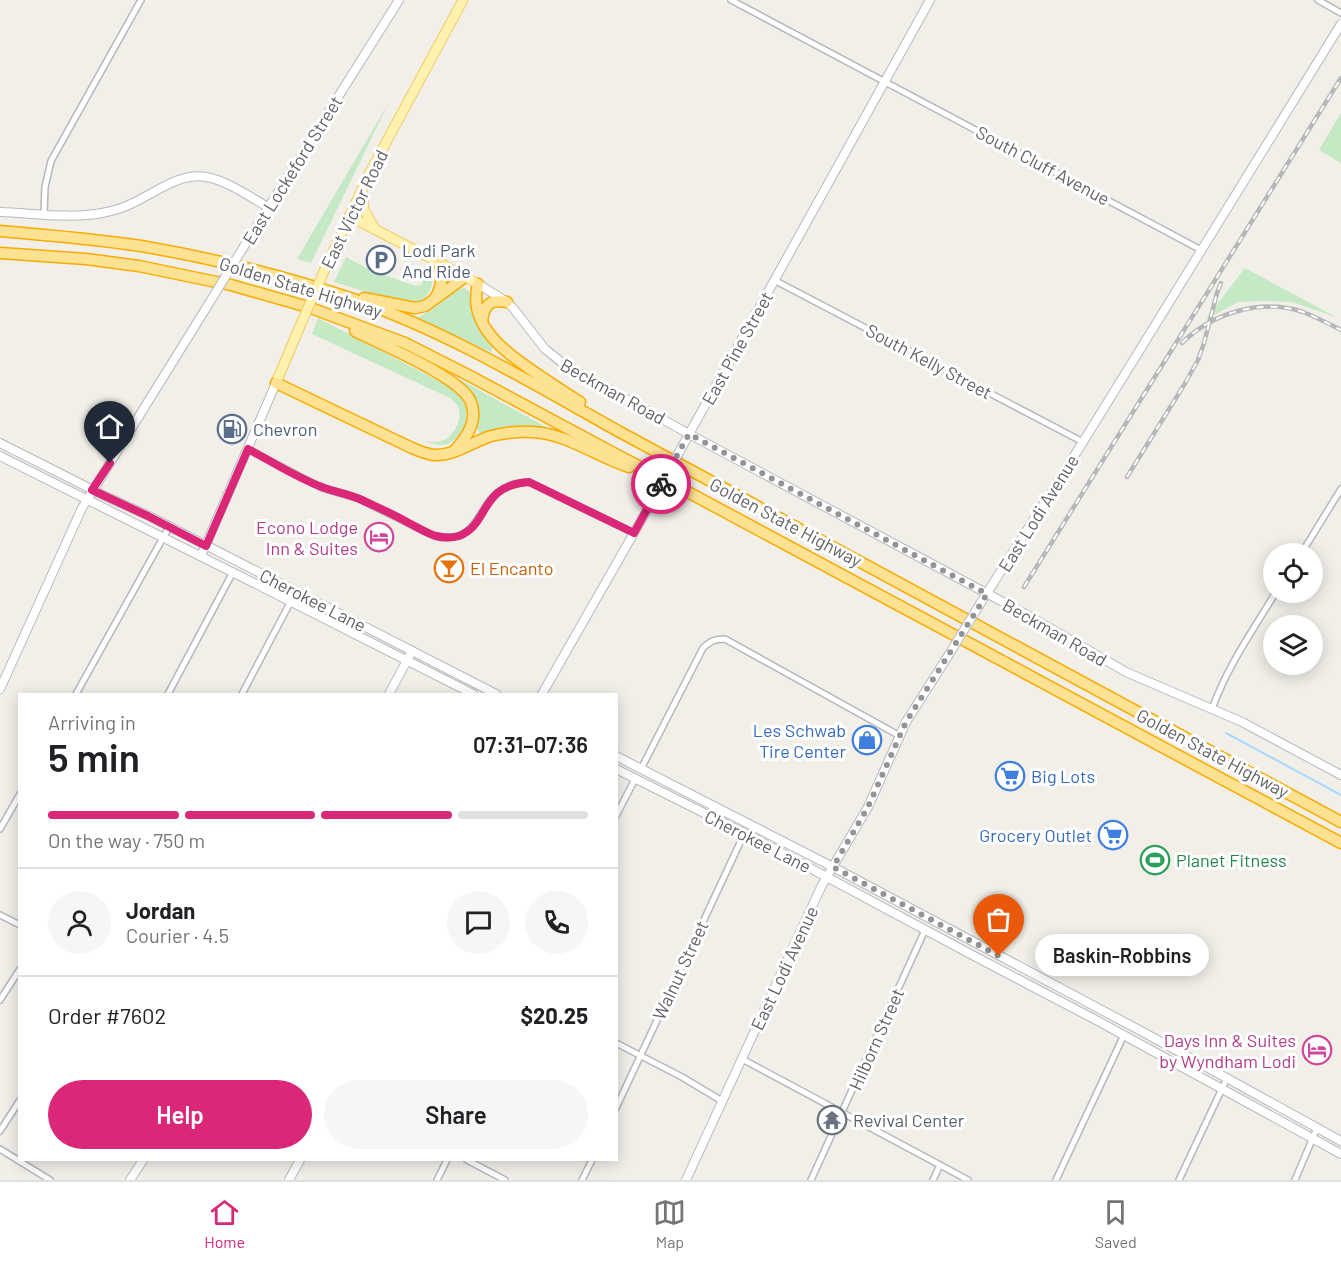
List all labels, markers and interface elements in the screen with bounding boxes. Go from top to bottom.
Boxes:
street label: East Lockeford Street [237,92,347,248]
street label: South Cluff Avenue [972,121,1114,209]
street label: East Victor Road [316,146,392,272]
place label: Lodi Park And Ride [402,239,475,282]
parking icon: Lodi Park And Ride [365,244,397,276]
street label: Golden State Highway [217,252,385,322]
street label: East Pine Street [697,288,777,408]
street label: South Kelly Street [862,319,996,403]
street label: Beckman Road [557,353,669,429]
pin [84,401,135,463]
icon: home [93,410,126,443]
fuel station icon: Chevron [216,413,248,445]
place label: Chevron [253,418,317,440]
street label: East Lodi Avenue [993,450,1083,576]
courier [631,454,691,514]
icon: bike [645,468,678,501]
street label: Golden State Highway [706,473,866,571]
place label: Econo Lodge Inn & Suites [256,516,358,559]
hotel icon: Econo Lodge Inn & Suites [363,521,395,553]
map controls [1263,543,1323,675]
button: locate [1263,543,1323,603]
bar icon: El Encanto [433,552,465,584]
place label: El Encanto [470,557,553,579]
street label: Cherokee Lane [256,564,370,636]
street label: Beckman Road [999,593,1111,671]
button: layers [1263,615,1323,675]
street label: Golden State Highway [1133,704,1293,802]
text: Arriving in [48,710,136,734]
place label: Les Schwab Tire Center [753,719,846,762]
shop icon: Les Schwab Tire Center [851,724,883,756]
text: 07:31–07:36 [473,731,588,757]
text: 5 min [48,733,140,780]
supermarket icon: Big Lots [994,760,1026,792]
place label: Big Lots [1031,765,1095,787]
street label: Cherokee Lane [701,805,815,877]
supermarket icon: Grocery Outlet [1097,819,1129,851]
place label: Grocery Outlet [979,824,1092,846]
text: On the way · 750 m [48,828,205,852]
sports icon: Planet Fitness [1139,844,1171,876]
place label: Planet Fitness [1176,849,1287,871]
button: person [48,891,111,954]
button: chat [447,891,510,954]
button: phone [525,891,588,954]
pin [973,894,1024,956]
text: Jordan [126,897,195,923]
street label: East Lodi Avenue [746,903,822,1033]
icon: bag [982,903,1015,936]
street label: Walnut Street [647,917,713,1023]
text: Courier · 4.5 [126,923,229,947]
callout: Baskin-Robbins [1035,935,1209,977]
text: Baskin-Robbins [1053,943,1191,967]
street label: Hilborn Street [844,985,908,1093]
text: Order #7602 [48,1002,166,1028]
text: $20.25 [520,1002,588,1028]
place label: Days Inn & Suites by Wyndham Lodi [1159,1029,1296,1072]
hotel icon: Days Inn & Suites by Wyndham Lodi [1301,1034,1333,1066]
button: Help [48,1080,312,1149]
button: Share [324,1080,588,1149]
temple icon: Revival Center [816,1104,848,1136]
place label: Revival Center [853,1109,965,1131]
tab: Home [204,1196,245,1251]
tab: Map [653,1196,686,1251]
tab: Saved [1095,1196,1137,1251]

